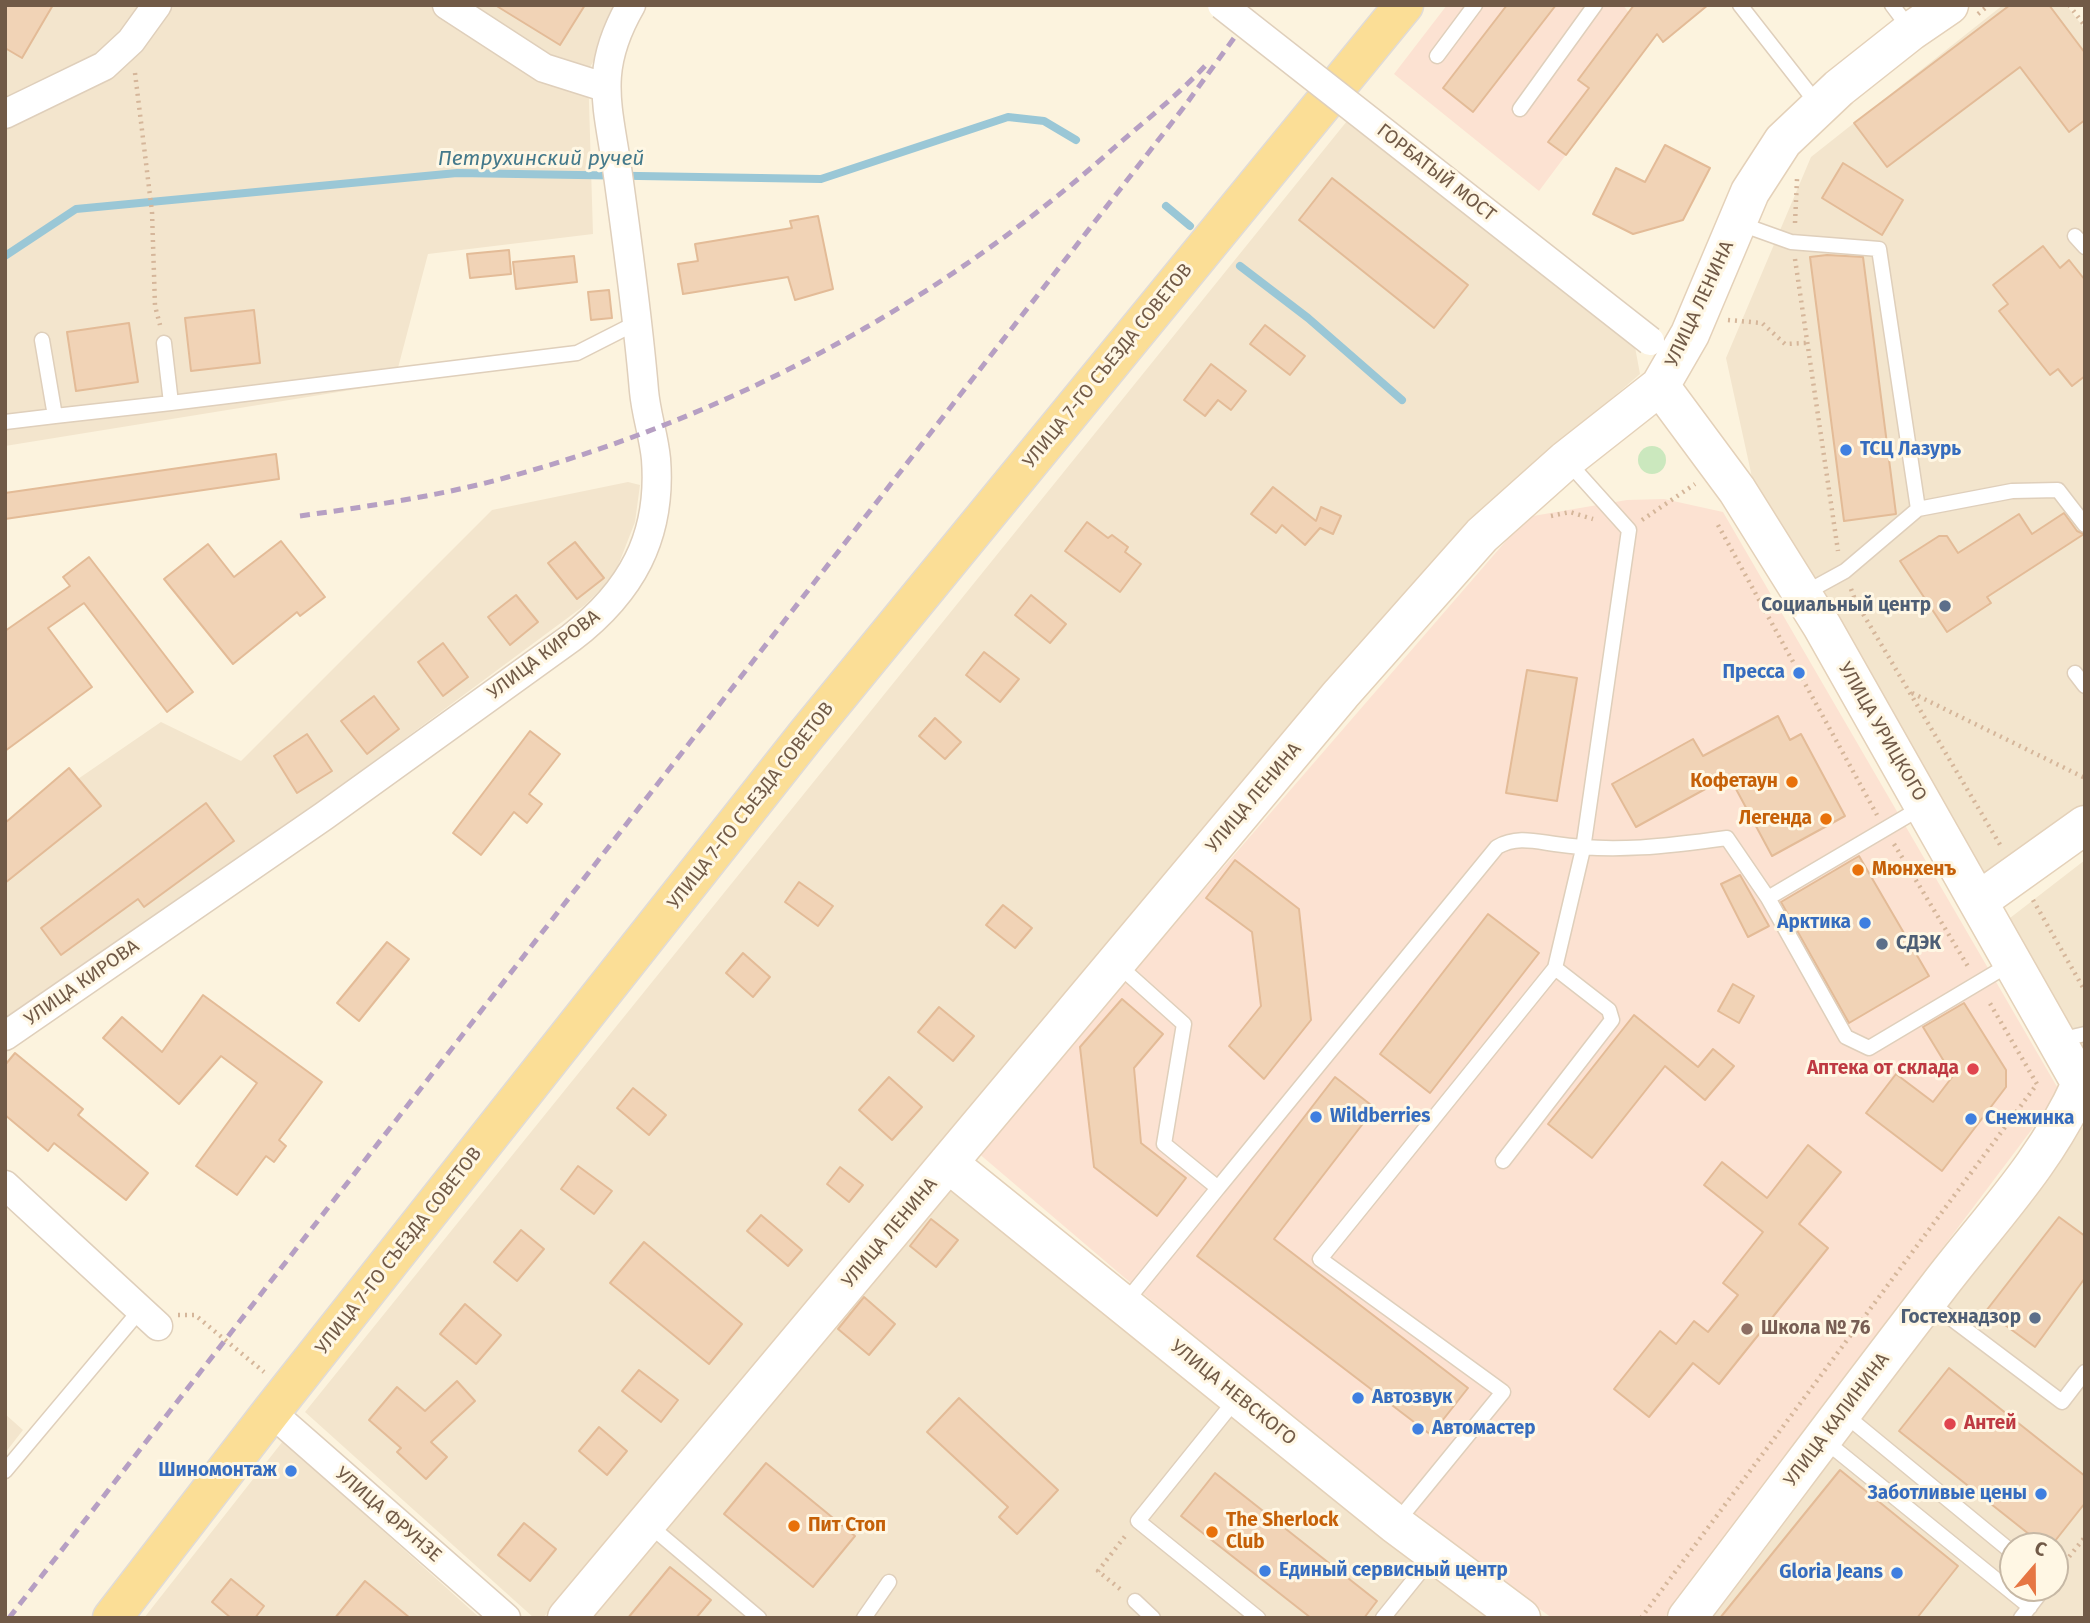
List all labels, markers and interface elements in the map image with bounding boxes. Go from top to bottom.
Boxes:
street label: ГОРБАТЫЙ МОСТ [1372,119,1500,227]
water label: Петрухинский ручей [438,146,644,172]
street label: УЛИЦА ЛЕНИНА [1661,237,1739,371]
street label: УЛИЦА 7-ГО СЪЕЗДА СОВЕТОВ [1018,259,1198,473]
place label: ТСЦ Лазурь [1860,439,1961,461]
marker: ТСЦ Лазурь [1838,442,1854,458]
place label: Социальный центр [1761,595,1931,617]
marker: Социальный центр [1937,598,1953,614]
street label: УЛИЦА КИРОВА [483,605,605,705]
street label: УЛИЦА УРИЦКОГО [1833,659,1931,805]
place label: Пресса [1723,662,1785,684]
marker: Пресса [1791,665,1807,681]
street label: УЛИЦА 7-ГО СЪЕЗДА СОВЕТОВ [663,698,839,914]
street label: УЛИЦА ЛЕНИНА [1201,738,1307,858]
place label: Кофетаун [1690,771,1778,793]
marker: Кофетаун [1784,774,1800,790]
place label: Легенда [1739,808,1812,830]
marker: Легенда [1818,811,1834,827]
place label: Мюнхенъ [1872,859,1956,881]
marker: Мюнхенъ [1850,862,1866,878]
place label: Арктика [1777,912,1851,934]
marker: Арктика [1857,915,1873,931]
place label: СДЭК [1896,933,1941,955]
street label: УЛИЦА КИРОВА [20,935,144,1031]
marker: СДЭК [1874,936,1890,952]
place label: Аптека от склада [1807,1058,1959,1080]
marker: Аптека от склада [1965,1061,1981,1077]
place label: Wildberries [1330,1106,1430,1128]
place label: Снежинка [1985,1108,2074,1130]
marker: Wildberries [1308,1109,1324,1125]
marker: Снежинка [1963,1111,1979,1127]
street label: УЛИЦА 7-ГО СЪЕЗДА СОВЕТОВ [311,1143,487,1359]
street label: УЛИЦА ЛЕНИНА [837,1173,943,1293]
place label: Гостехнадзор [1901,1307,2021,1329]
marker: Гостехнадзор [2027,1310,2043,1326]
place label: Школа № 76 [1761,1318,1870,1340]
marker: Школа № 76 [1739,1321,1755,1337]
street label: УЛИЦА НЕВСКОГО [1166,1335,1300,1451]
street label: УЛИЦА КАЛИНИНА [1779,1349,1895,1491]
place label: Автозвук [1372,1387,1452,1409]
marker: Автозвук [1350,1390,1366,1406]
place label: Антей [1964,1413,2017,1435]
marker: Антей [1942,1416,1958,1432]
place label: Автомастер [1432,1418,1536,1440]
marker: Автомастер [1410,1421,1426,1437]
place label: Шиномонтаж [158,1460,277,1482]
marker: Шиномонтаж [283,1463,299,1479]
street label: УЛИЦА ФРУНЗЕ [330,1463,446,1567]
place label: Заботливые цены [1868,1483,2027,1505]
marker: Заботливые цены [2033,1486,2049,1502]
place label: The Sherlock Club [1226,1510,1338,1554]
place label: Пит Стоп [808,1515,886,1537]
marker: Пит Стоп [786,1518,802,1534]
marker: The Sherlock Club [1204,1524,1220,1540]
north arrow [1999,1532,2069,1602]
text: С [2032,1536,2050,1561]
place label: Единый сервисный центр [1279,1560,1508,1582]
place label: Gloria Jeans [1779,1562,1883,1584]
marker: Единый сервисный центр [1257,1563,1273,1579]
marker: Gloria Jeans [1889,1565,1905,1581]

